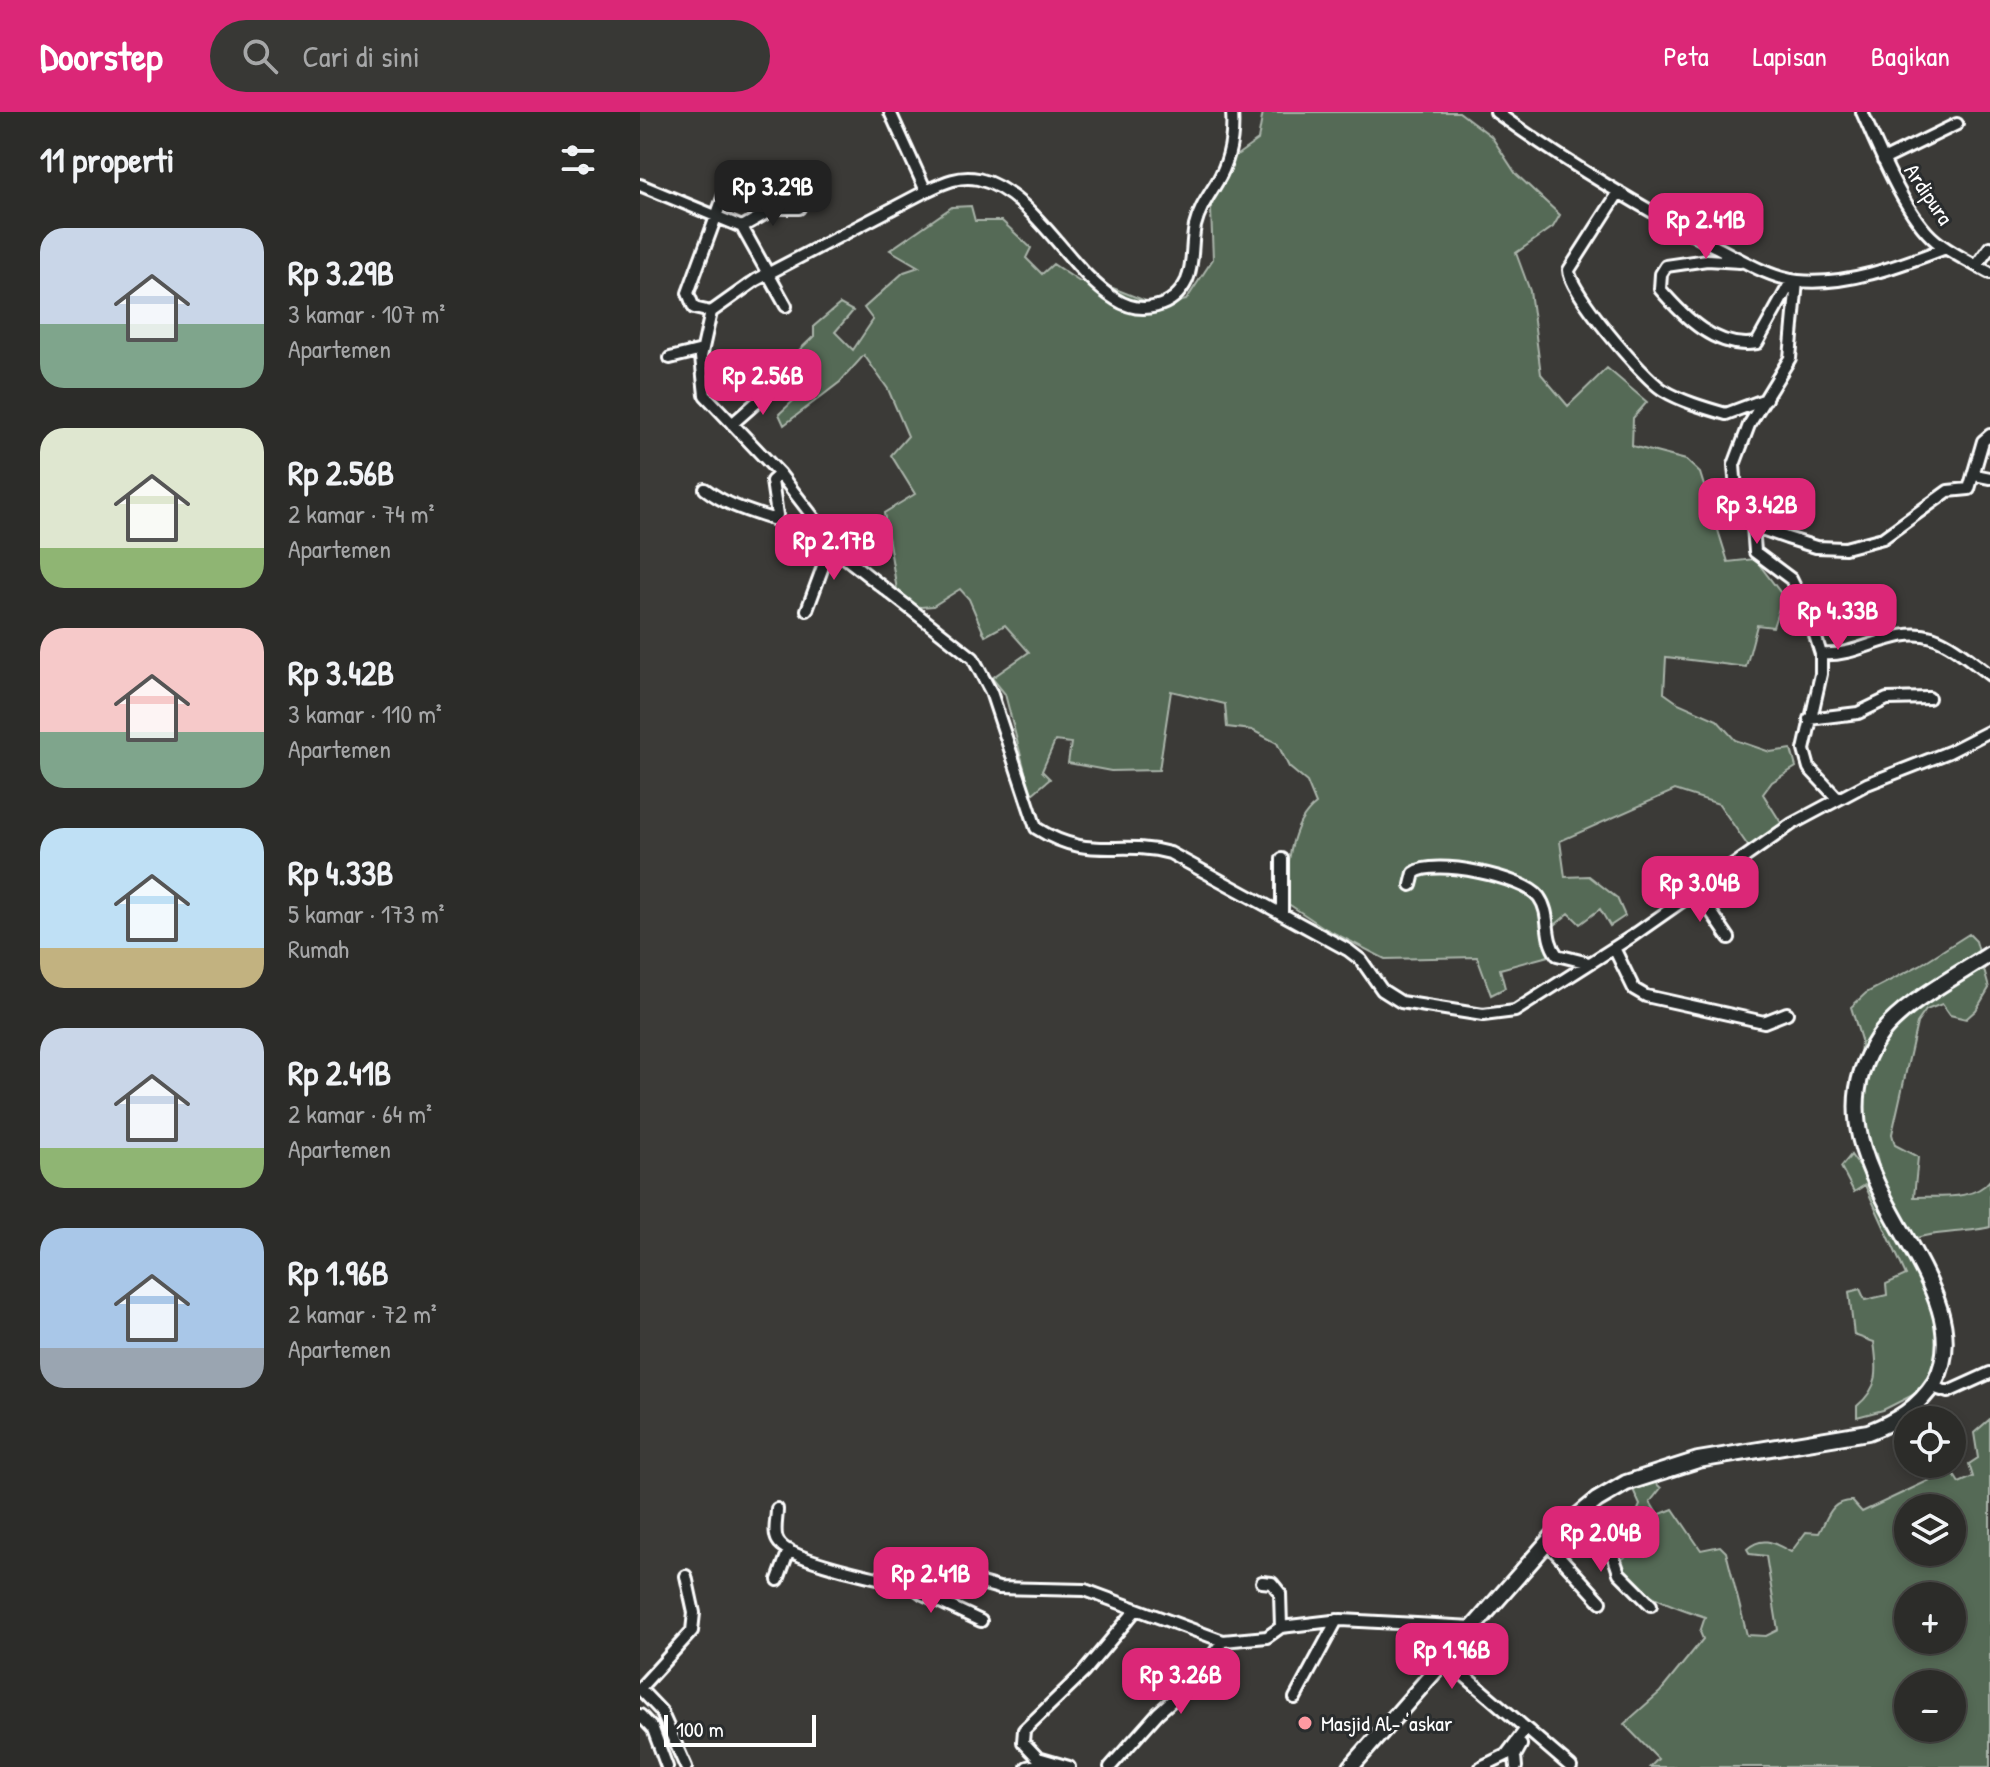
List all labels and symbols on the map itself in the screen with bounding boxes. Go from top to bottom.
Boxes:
street label: Ardipura [1898,157,1961,231]
pin: Rp 3.29B [690,160,856,228]
pin: Rp 2.41B [1623,193,1789,261]
pin: Rp 2.56B [680,349,846,417]
pin: Rp 3.42B [1674,478,1840,546]
pin: Rp 2.17B [751,514,917,582]
pin: Rp 4.33B [1755,584,1921,652]
pin: Rp 3.04B [1617,856,1783,924]
pin: Rp 2.04B [1518,1506,1684,1574]
pin: Rp 2.41B [848,1547,1014,1615]
pin: Rp 1.96B [1369,1623,1535,1691]
pin: Rp 3.26B [1098,1648,1264,1716]
place label: Masjid Al- 'askar [1321,1708,1453,1738]
scale bar [664,1711,816,1747]
marker: Masjid Al- 'askar [1296,1714,1314,1732]

